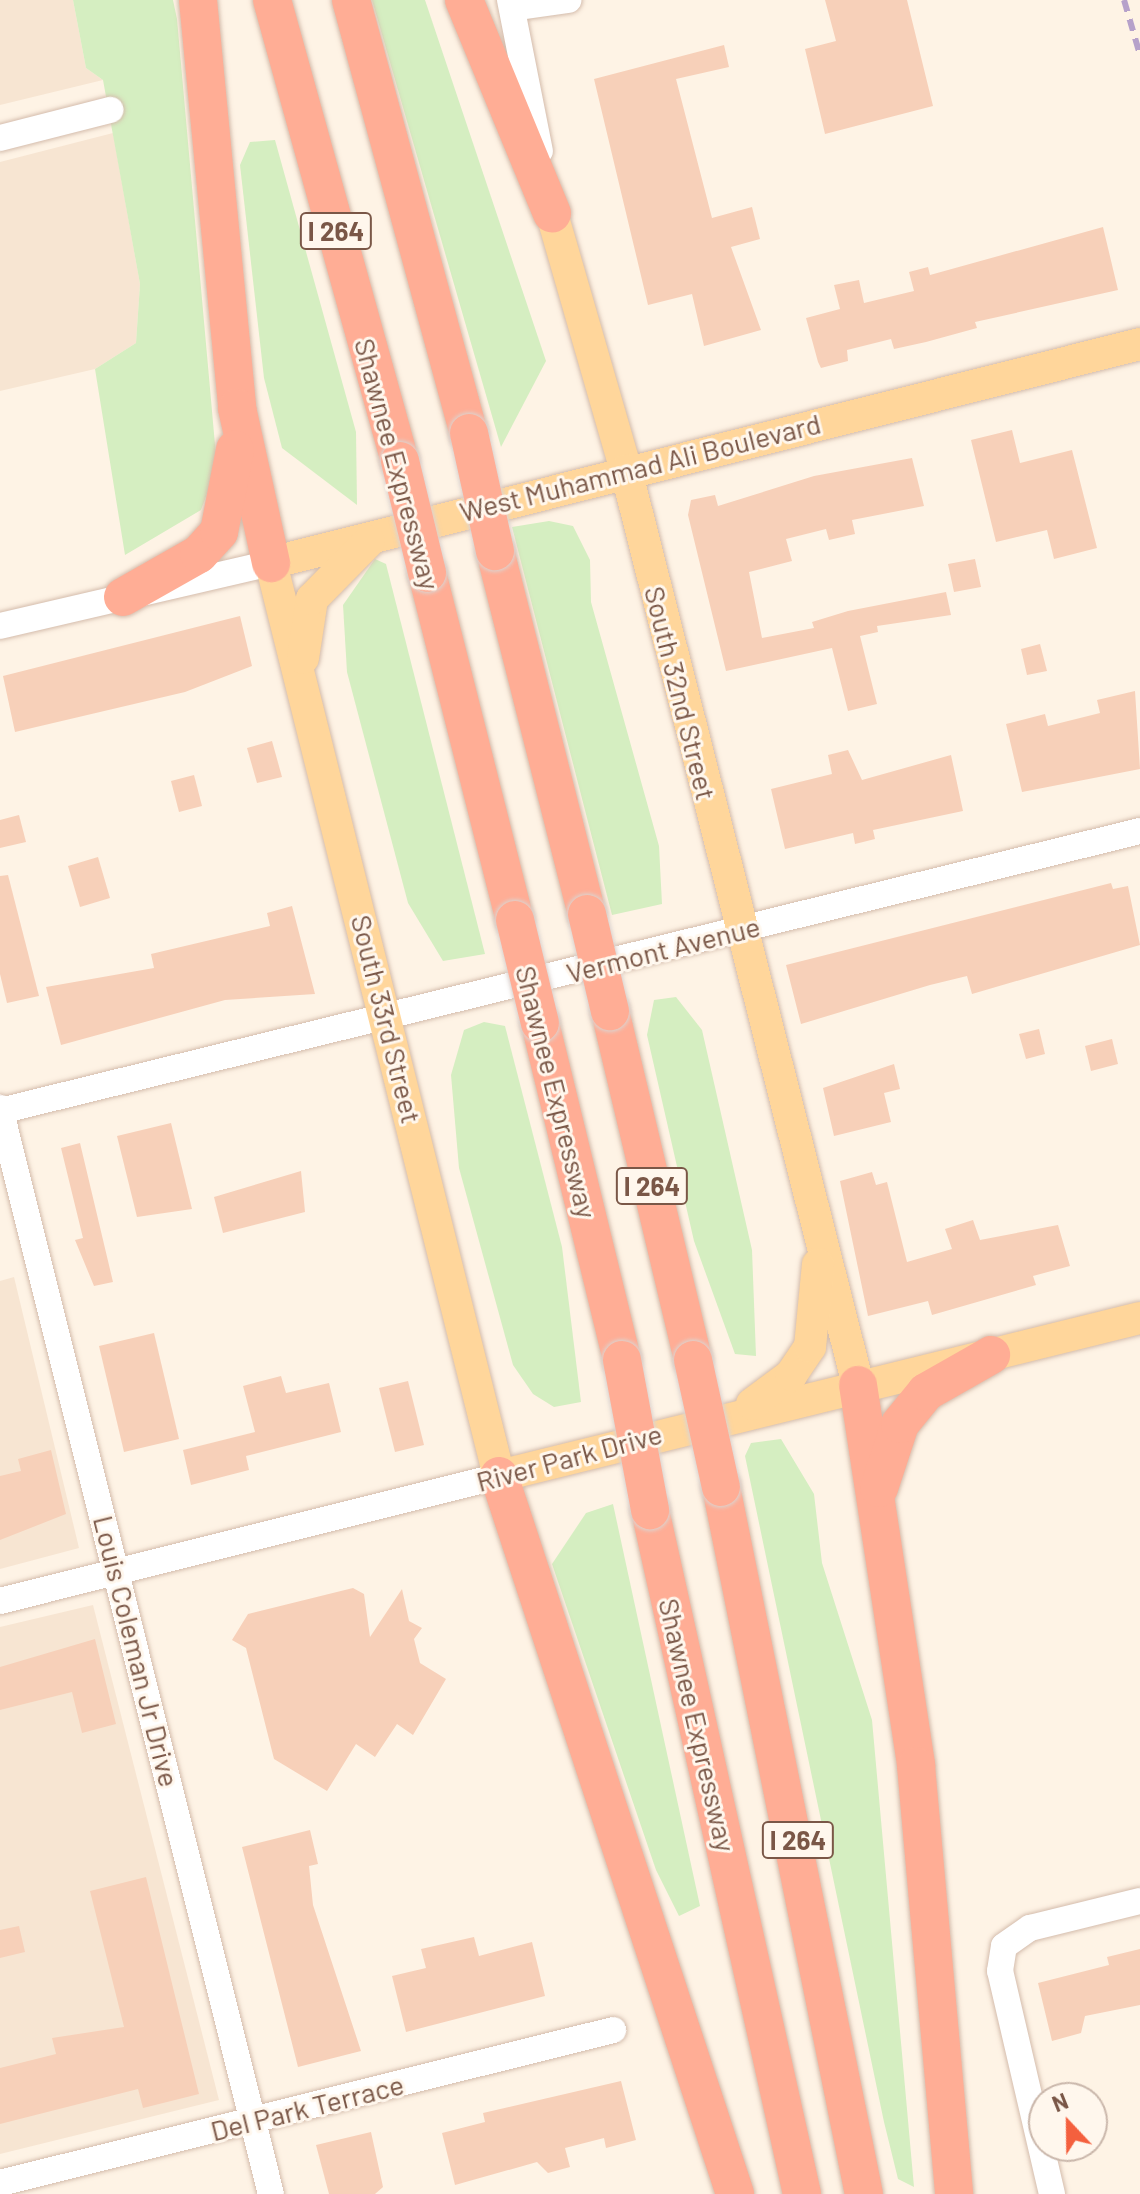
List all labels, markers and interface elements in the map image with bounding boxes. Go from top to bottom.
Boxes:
road number: I 264 [298,209,374,253]
street label: Shawnee Expressway [348,334,448,594]
street label: West Muhammad Ali Boulevard [456,406,824,528]
street label: South 32nd Street [638,583,724,803]
street label: Vermont Avenue [563,909,763,989]
street label: South 33rd Street [345,911,429,1127]
street label: Shawnee Expressway [509,962,605,1222]
road number: I 264 [614,1164,690,1208]
street label: River Park Drive [472,1416,666,1498]
street label: Louis Coleman Jr Drive [87,1512,187,1790]
street label: Shawnee Expressway [652,1595,744,1855]
road number: I 264 [760,1818,836,1862]
street label: Del Park Terrace [207,2067,407,2147]
north arrow [1028,2082,1108,2162]
text: N [1048,2087,1071,2116]

